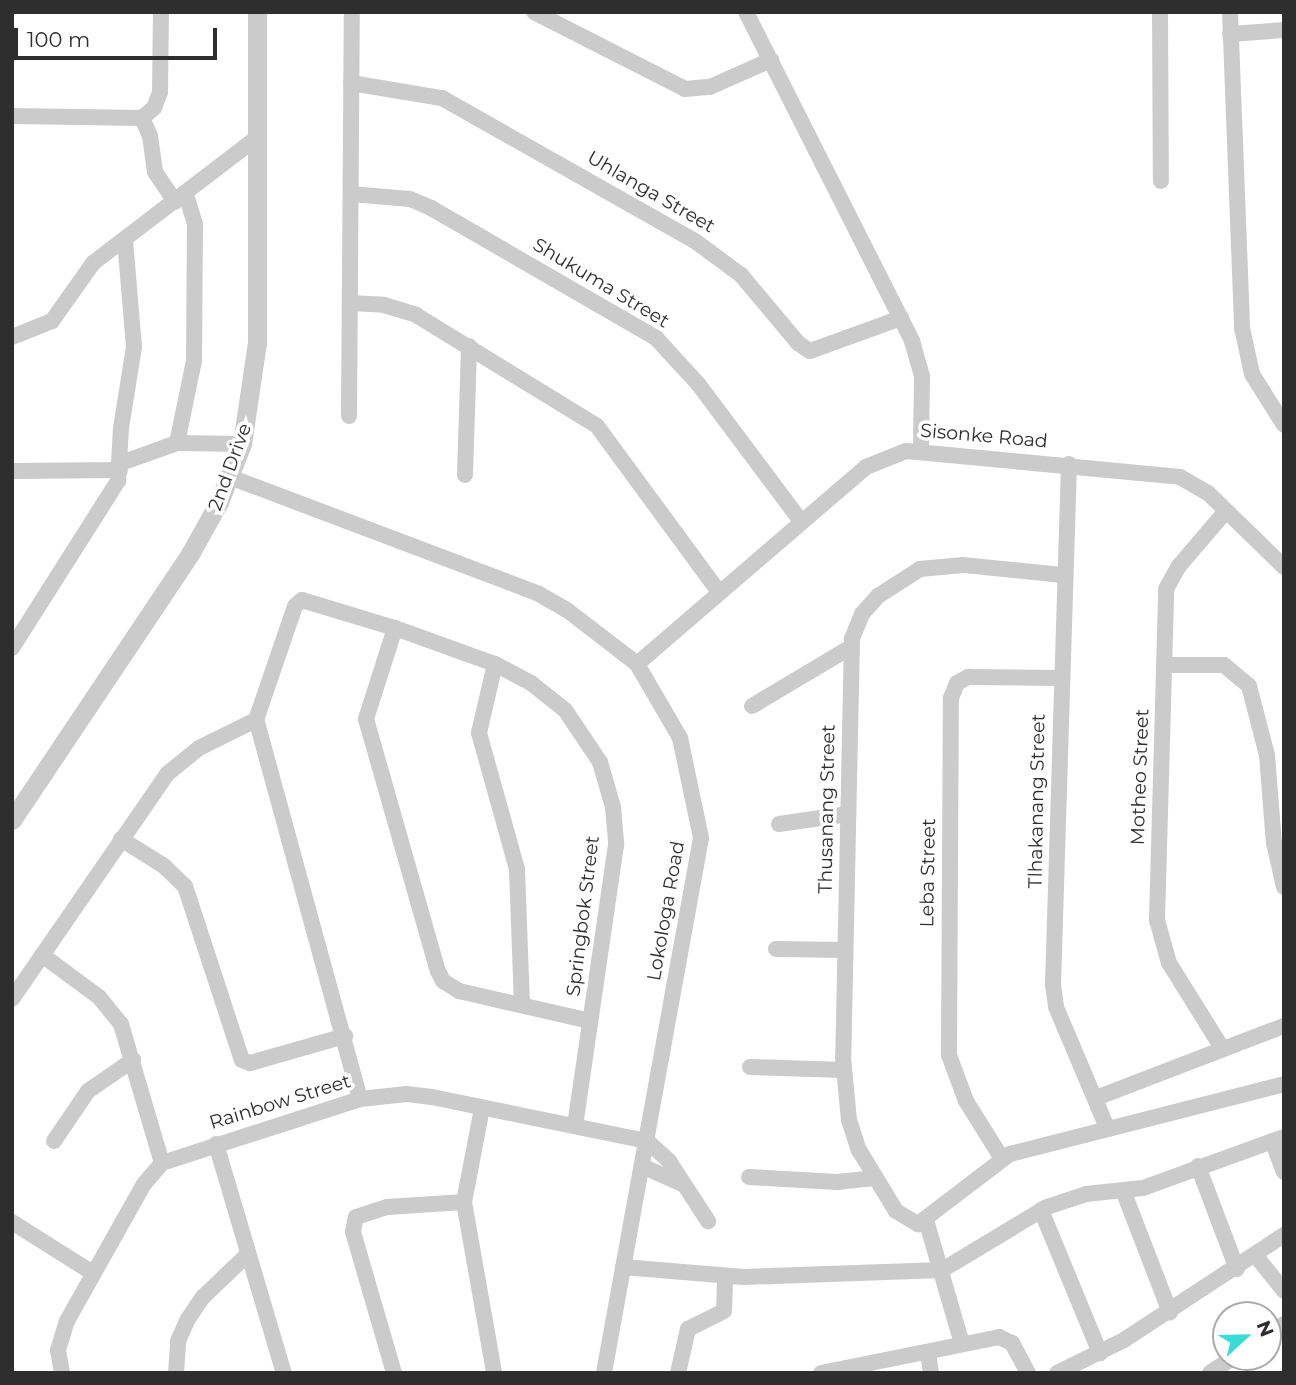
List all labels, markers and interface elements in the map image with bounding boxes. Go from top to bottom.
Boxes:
scale bar [18,14,220,58]
text: 100 m [27,27,90,52]
street label: Uhlanga Street [583,146,719,238]
street label: Shukuma Street [529,233,673,333]
street label: Sisonke Road [919,419,1049,453]
street label: 2nd Drive [204,420,256,514]
street label: Motheo Street [1126,708,1154,846]
street label: Tlhakanang Street [1024,713,1050,889]
street label: Thusanang Street [814,724,840,894]
street label: Leba Street [916,818,940,928]
street label: Springbok Street [562,834,604,998]
street label: Lokologa Road [642,839,690,983]
street label: Rainbow Street [207,1070,353,1134]
north arrow [1212,1301,1282,1371]
text: N [1252,1317,1279,1340]

